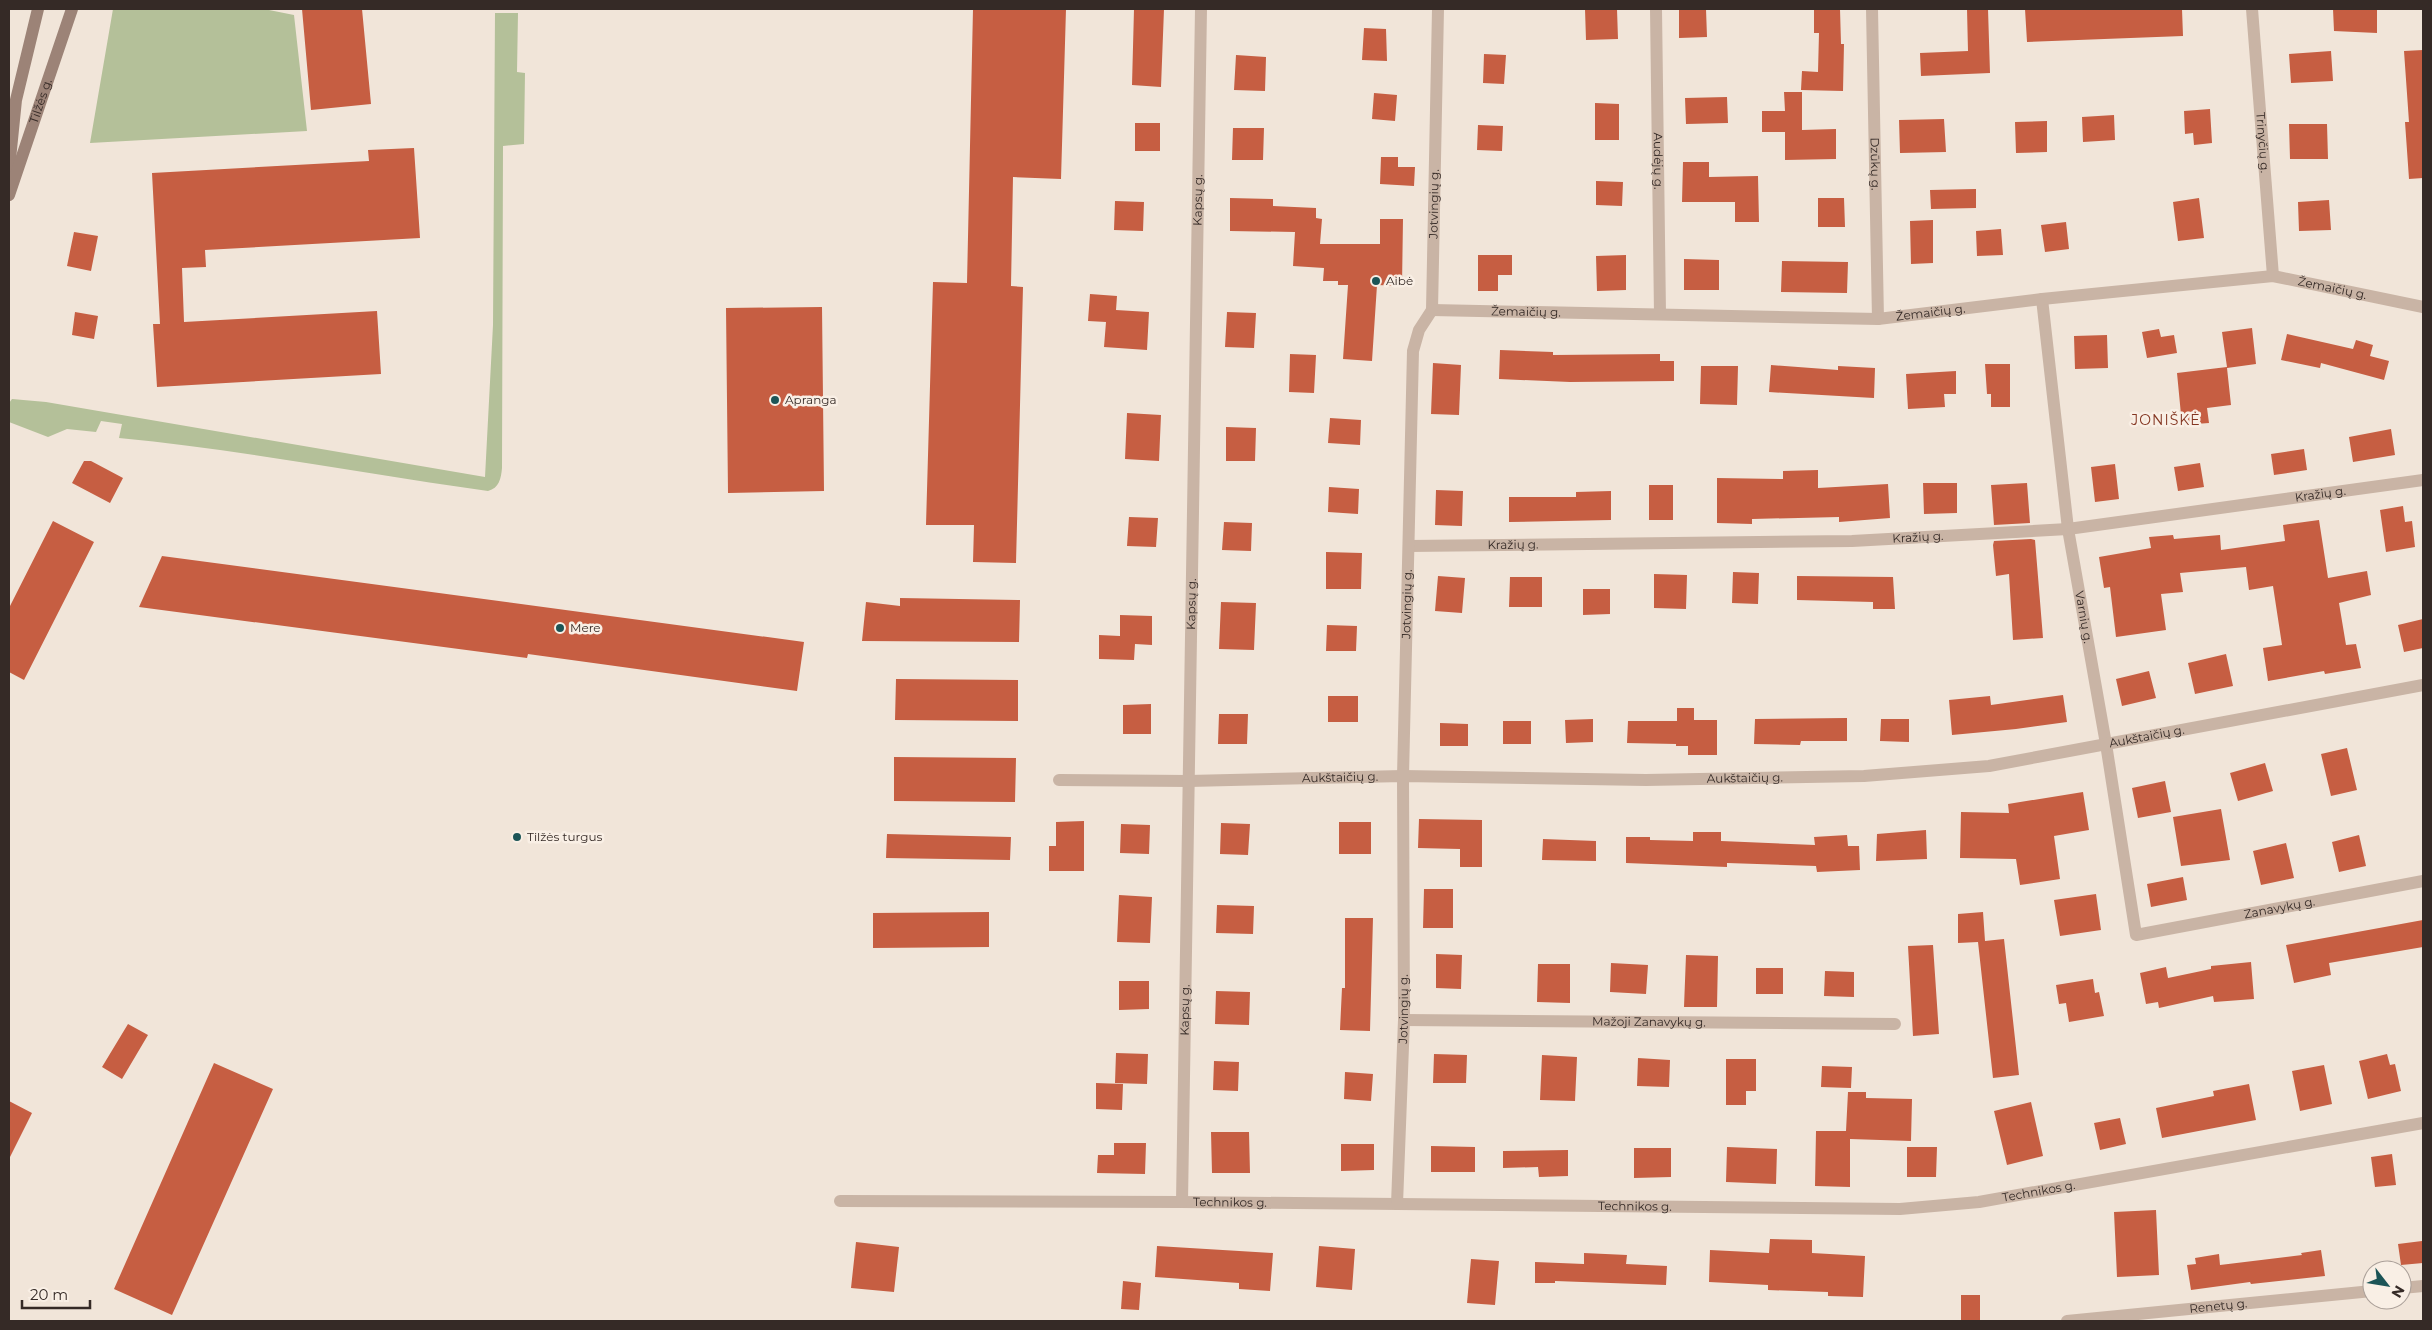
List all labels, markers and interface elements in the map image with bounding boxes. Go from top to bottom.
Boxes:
street label: Tilžės g. [26,77,55,125]
street label: Trinyčių g. [2253,112,2273,173]
street label: Audėjų g. [1651,132,1666,190]
street label: Dzūkų g. [1867,137,1884,191]
street label: Jotvingių g. [1425,169,1442,240]
street label: Kapsų g. [1190,174,1205,226]
place label: Aibė [1386,273,1413,288]
street label: Žemaičių g. [2297,273,2368,302]
marker: Aibė [1370,275,1382,287]
street label: Žemaičių g. [1895,300,1966,324]
street label: Žemaičių g. [1491,303,1561,320]
place label: Apranga [785,392,837,407]
marker: Apranga [769,394,781,406]
district label: JONIŠKĖ [2130,411,2201,429]
street label: Kražių g. [2294,483,2347,505]
street label: Kražių g. [1892,528,1944,546]
street label: Kražių g. [1487,537,1539,552]
street label: Jotvingių g. [1398,569,1415,640]
street label: Kapsų g. [1183,578,1199,630]
street label: Varnių g. [2072,590,2096,644]
place label: Mere [570,620,601,635]
marker: Mere [554,622,566,634]
street label: Aukštaičių g. [2108,722,2186,750]
street label: Aukštaičių g. [1302,769,1378,785]
street label: Aukštaičių g. [1707,769,1783,786]
place label: Tilžės turgus [527,829,602,844]
marker: Tilžės turgus [511,831,523,843]
street label: Zanavykų g. [2242,894,2316,922]
street label: Jotvingių g. [1395,974,1411,1045]
street label: Kapsų g. [1177,984,1192,1036]
street label: Mažoji Zanavykų g. [1592,1014,1706,1029]
street label: Technikos g. [2001,1177,2076,1205]
street label: Technikos g. [1193,1194,1267,1210]
street label: Technikos g. [1598,1198,1672,1214]
north arrow [2362,1260,2412,1310]
scale bar [22,1278,90,1310]
text: N [2388,1282,2409,1301]
text: 20 m [30,1285,68,1304]
street label: Renetų g. [2189,1295,2248,1316]

